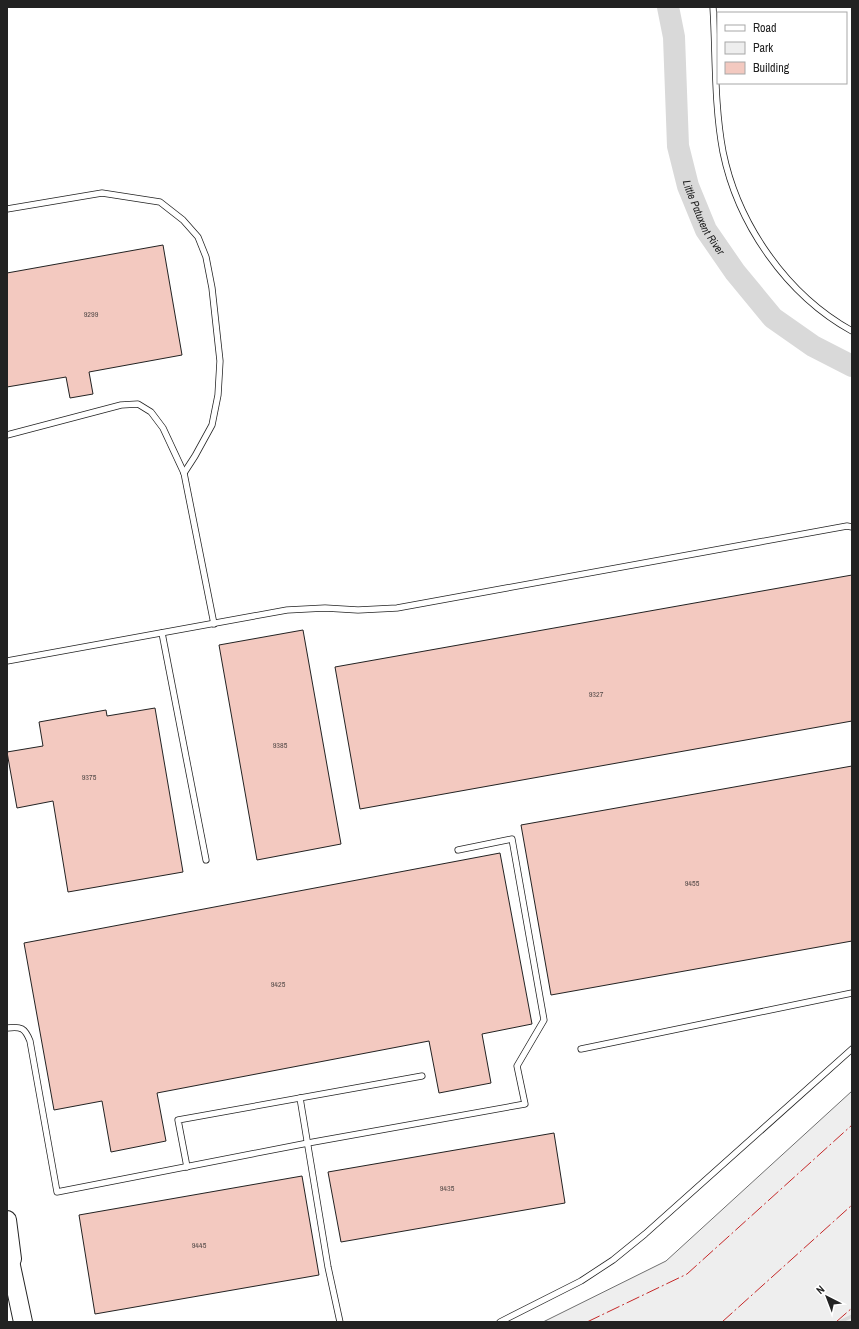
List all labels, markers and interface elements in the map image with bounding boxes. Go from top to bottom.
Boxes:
legend [717,12,847,84]
text: Road [753,20,777,36]
text: Park [753,40,773,56]
text: Building [753,60,790,76]
water label: Little Patuxent River [680,179,729,258]
house number: 9299 [84,309,99,319]
house number: 9327 [589,689,604,699]
house number: 9385 [273,740,288,750]
house number: 9375 [82,772,97,782]
house number: 9455 [685,878,700,888]
house number: 9425 [271,979,286,989]
house number: 9435 [440,1183,455,1193]
house number: 9445 [192,1240,207,1250]
north arrow [807,1277,847,1317]
text: N [813,1282,827,1297]

